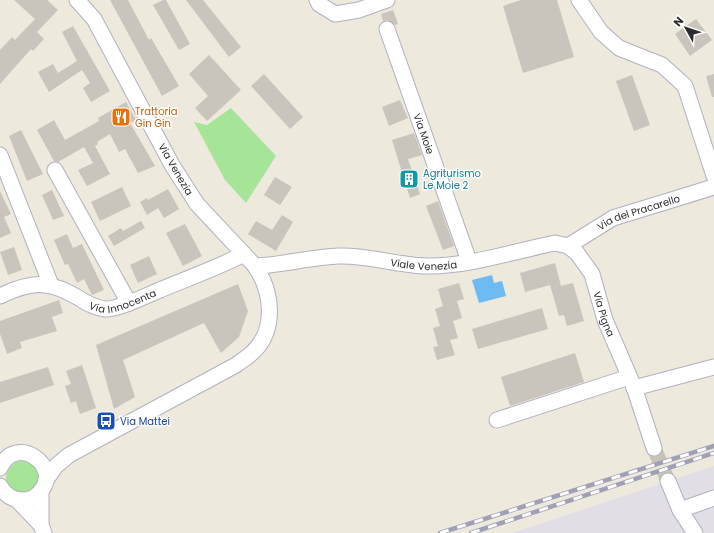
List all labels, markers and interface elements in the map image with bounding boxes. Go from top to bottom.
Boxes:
north arrow [666,8,706,48]
text: N [670,13,687,30]
place label: Trattoria Gin Gin [135,104,178,131]
restaurant icon: Trattoria Gin Gin [110,106,132,128]
street label: Via Moie [409,111,438,156]
street label: Via Venezia [155,140,197,198]
place label: Agriturismo Le Moie 2 [423,166,481,193]
building icon: Agriturismo Le Moie 2 [398,168,420,190]
street label: Via del Pracarello [594,191,682,234]
street label: Viale Venezia [389,255,458,274]
street label: Via Innocenta [87,285,159,317]
street label: Via Pigna [589,290,618,339]
bus stop icon: Via Mattei [95,410,117,432]
place label: Via Mattei [120,414,170,429]

